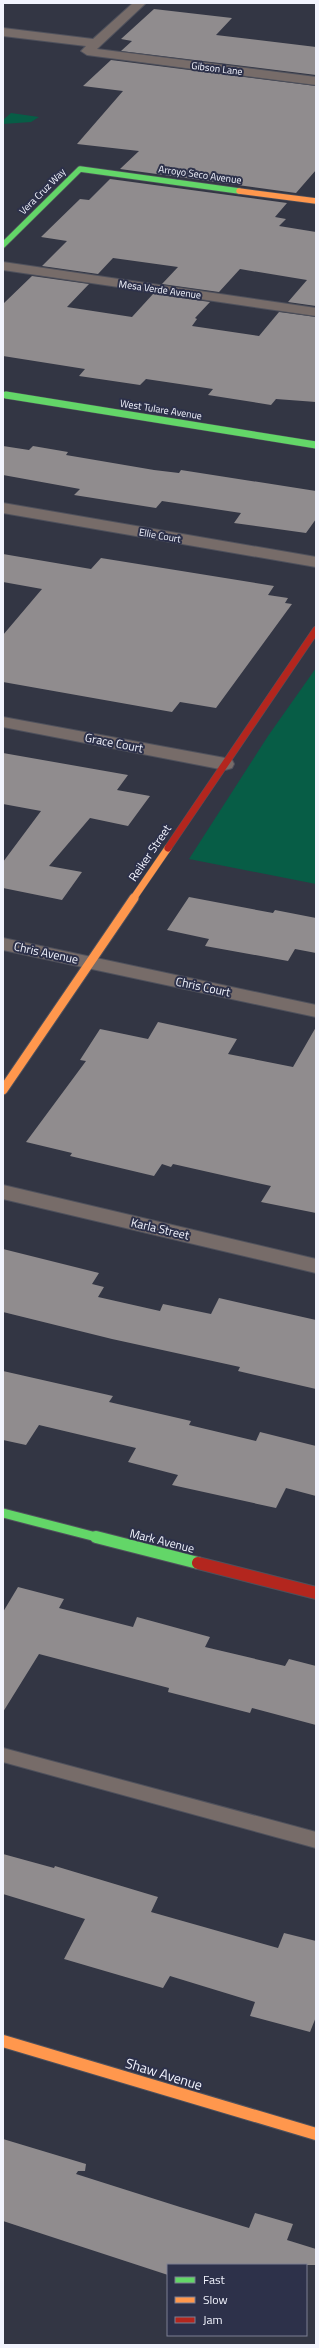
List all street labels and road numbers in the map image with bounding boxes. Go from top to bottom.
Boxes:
street label: Gibson Lane [191,58,243,79]
street label: Arroyo Seco Avenue [157,161,242,188]
street label: Vera Cruz Way [16,164,69,218]
street label: Mesa Verde Avenue [118,276,202,303]
street label: West Tulare Avenue [119,396,203,423]
street label: Ellie Court [138,524,183,547]
street label: Grace Court [83,728,146,758]
street label: Reiker Street [123,820,176,885]
street label: Chris Avenue [12,936,80,969]
street label: Chris Court [174,971,233,1002]
street label: Karla Street [129,1213,192,1245]
street label: Mark Avenue [128,1523,197,1558]
street label: Shaw Avenue [123,2052,205,2095]

